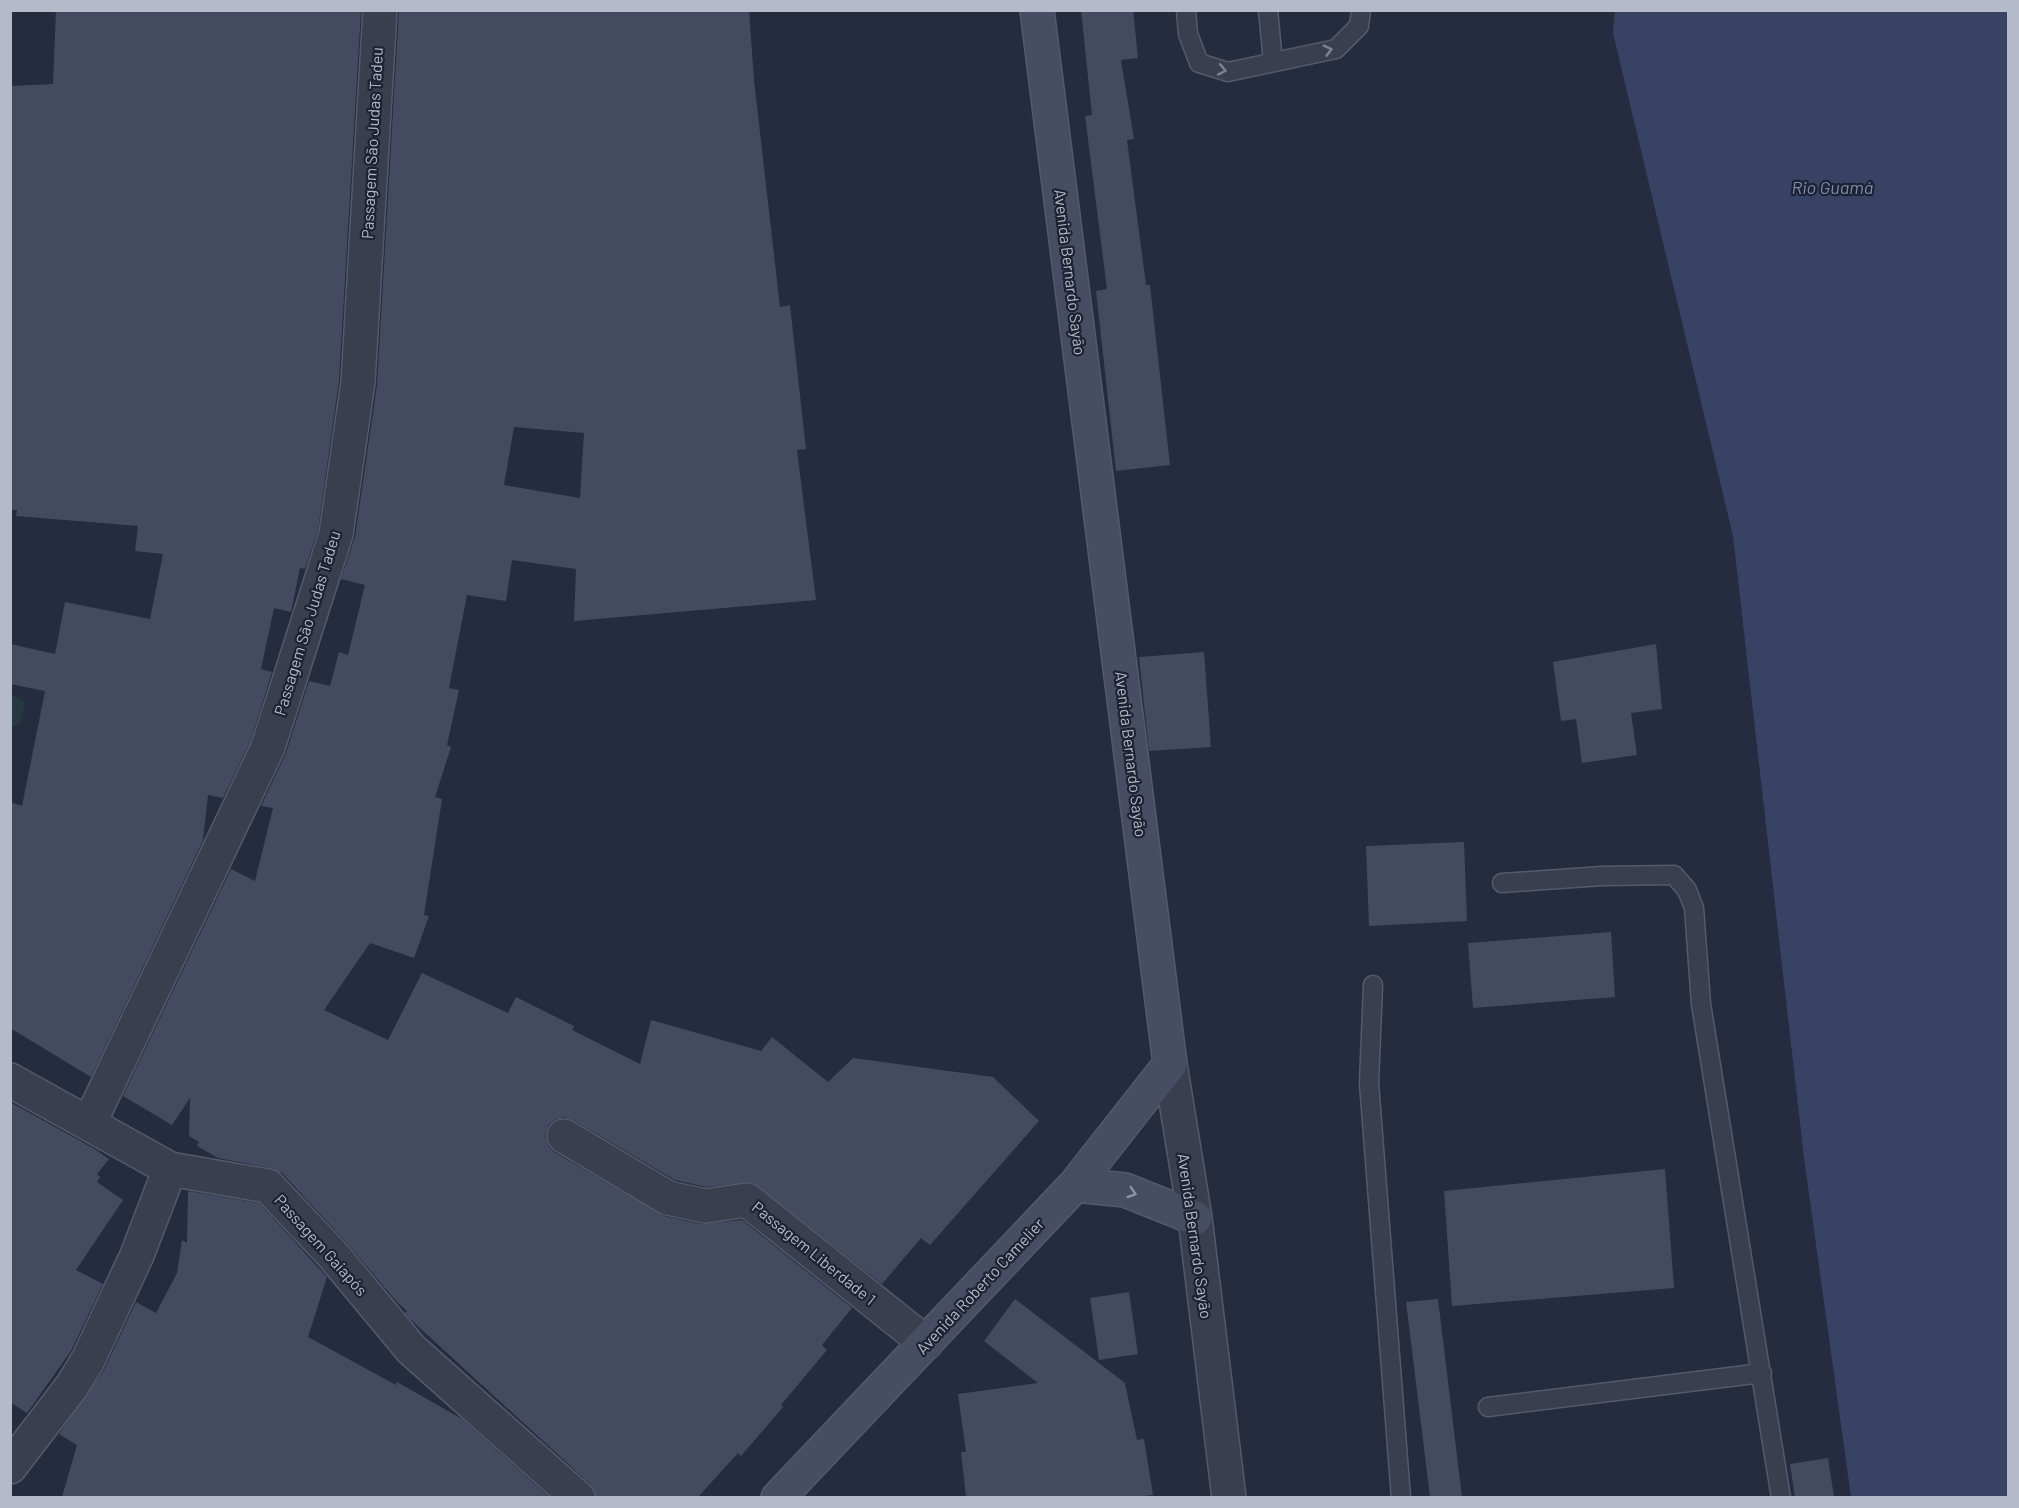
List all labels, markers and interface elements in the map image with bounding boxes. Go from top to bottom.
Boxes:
one-way arrow [1323,45,1333,58]
street label: Passagem São Judas Tadeu [357,46,386,239]
one-way arrow [1217,63,1227,75]
water label: Rio Guamá [1791,176,1873,198]
street label: Avenida Bernardo Sayão [1051,188,1090,356]
street label: Passagem São Judas Tadeu [269,528,344,718]
street label: Avenida Bernardo Sayão [1112,670,1151,838]
street label: Avenida Bernardo Sayão [1174,1152,1217,1320]
one-way arrow [1126,1186,1137,1198]
street label: Passagem Gaiapós [271,1190,372,1299]
street label: Passagem Liberdade 1 [749,1197,880,1308]
street label: Avenida Roberto Camelier [912,1214,1048,1357]

